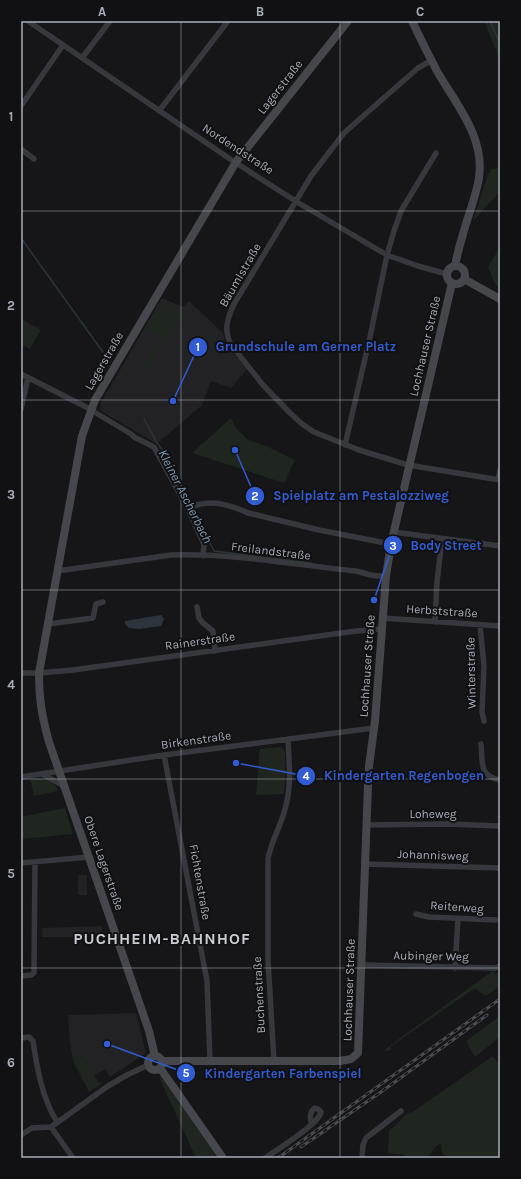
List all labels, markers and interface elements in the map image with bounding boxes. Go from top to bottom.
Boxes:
text: A [98,4,106,19]
text: B [256,4,264,19]
text: C [416,4,424,19]
street label: Lagerstraße [255,57,305,117]
text: 1 [9,109,13,124]
street label: Nordendstraße [200,121,276,177]
street label: Bäumlstraße [216,241,264,309]
street label: Lochhauser Straße [407,294,443,398]
text: 2 [7,298,15,313]
street label: Lagerstraße [82,329,126,393]
callout: Grundschule am Gerner Platz [188,334,404,359]
text: Grundschule am Gerner Platz [216,339,396,354]
text: 1 [196,340,200,354]
water label: Kleiner Ascherbach [155,447,216,546]
callout: Spielplatz am Pestalozziweg [245,483,457,508]
text: 3 [7,487,15,502]
text: Spielplatz am Pestalozziweg [273,488,449,503]
text: 2 [251,489,259,503]
callout: Body Street [383,533,490,558]
text: Body Street [410,538,482,553]
street label: Freilandstraße [230,539,312,563]
text: 3 [389,539,397,553]
street label: Herbststraße [406,602,478,620]
street label: Lochhauser Straße [356,614,378,718]
street label: Rainerstraße [164,629,236,653]
street label: Winterstraße [463,637,479,709]
text: 4 [7,677,15,692]
street label: Birkenstraße [160,728,232,752]
callout: Kindergarten Regenbogen [296,763,492,788]
text: Kindergarten Regenbogen [324,768,484,783]
text: 4 [302,769,310,783]
street label: Loheweg [409,807,457,821]
street label: Obere Lagerstraße [81,814,127,912]
street label: Fichtenstraße [186,843,214,921]
street label: Johannisweg [397,847,469,863]
text: 5 [7,866,15,881]
street label: Reiterweg [430,898,485,916]
district label: PUCHHEIM-BAHNHOF [73,929,251,948]
street label: Lochhauser Straße [340,938,358,1042]
street label: Aubinger Weg [393,948,469,964]
street label: Buchenstraße [250,956,268,1034]
text: 6 [7,1055,15,1070]
callout: Kindergarten Farbenspiel [176,1061,369,1086]
text: 5 [183,1066,190,1080]
text: Kindergarten Farbenspiel [205,1066,361,1081]

